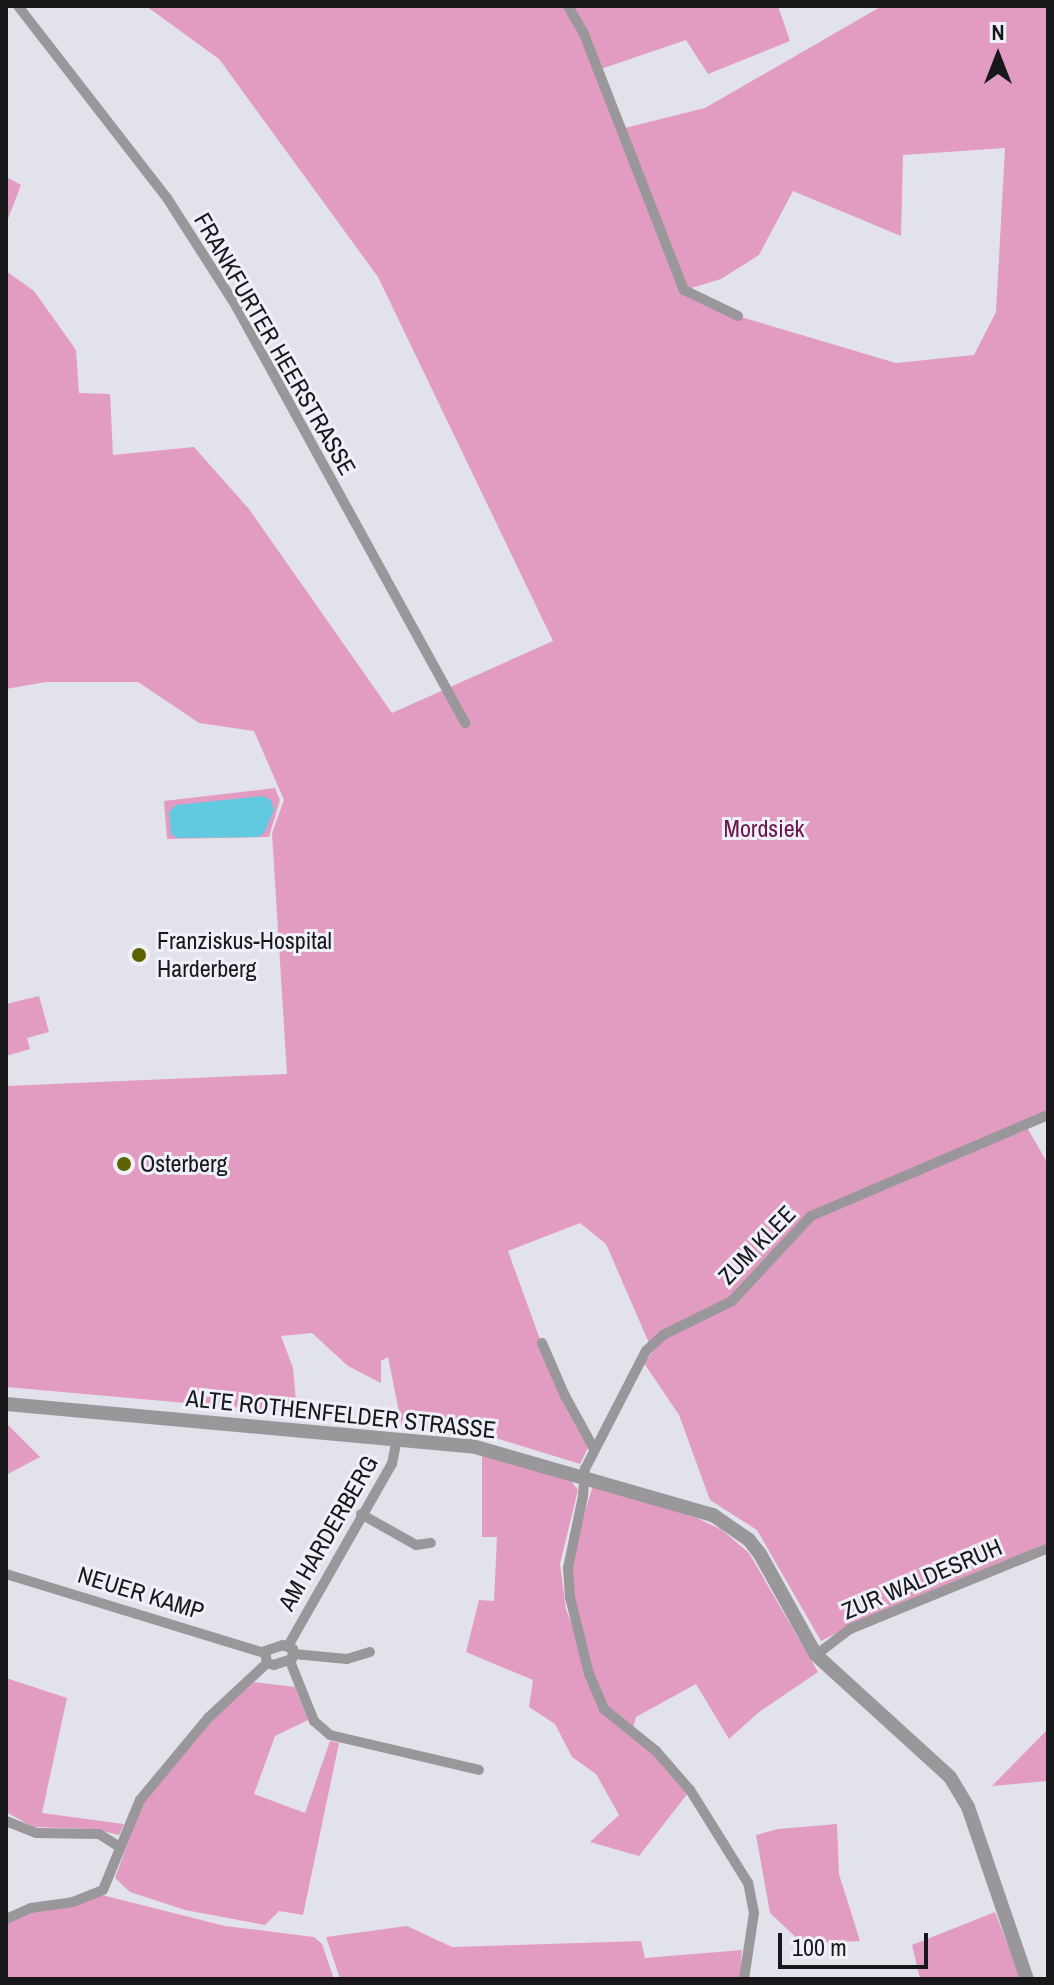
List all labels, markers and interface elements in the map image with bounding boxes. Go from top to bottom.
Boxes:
north arrow [958,16,1038,96]
text: N [991,17,1005,47]
street label: FRANKFURTER HEERSTRASSE [188,208,362,480]
park label: Mordsiek [724,815,804,843]
place label: Franziskus-Hospital Harderberg [157,927,332,983]
marker: Franziskus-Hospital Harderberg [128,944,150,966]
place label: Osterberg [140,1150,228,1178]
marker: Osterberg [115,1155,133,1173]
street label: ZUM KLEE [712,1200,802,1290]
street label: ALTE ROTHENFELDER STRASSE [185,1383,497,1445]
street label: AM HARDERBERG [272,1451,384,1615]
street label: ZUR WALDESRUH [838,1532,1006,1626]
street label: NEUER KAMP [75,1560,207,1626]
scale bar [782,1917,932,1967]
text: 100 m [792,1931,847,1963]

